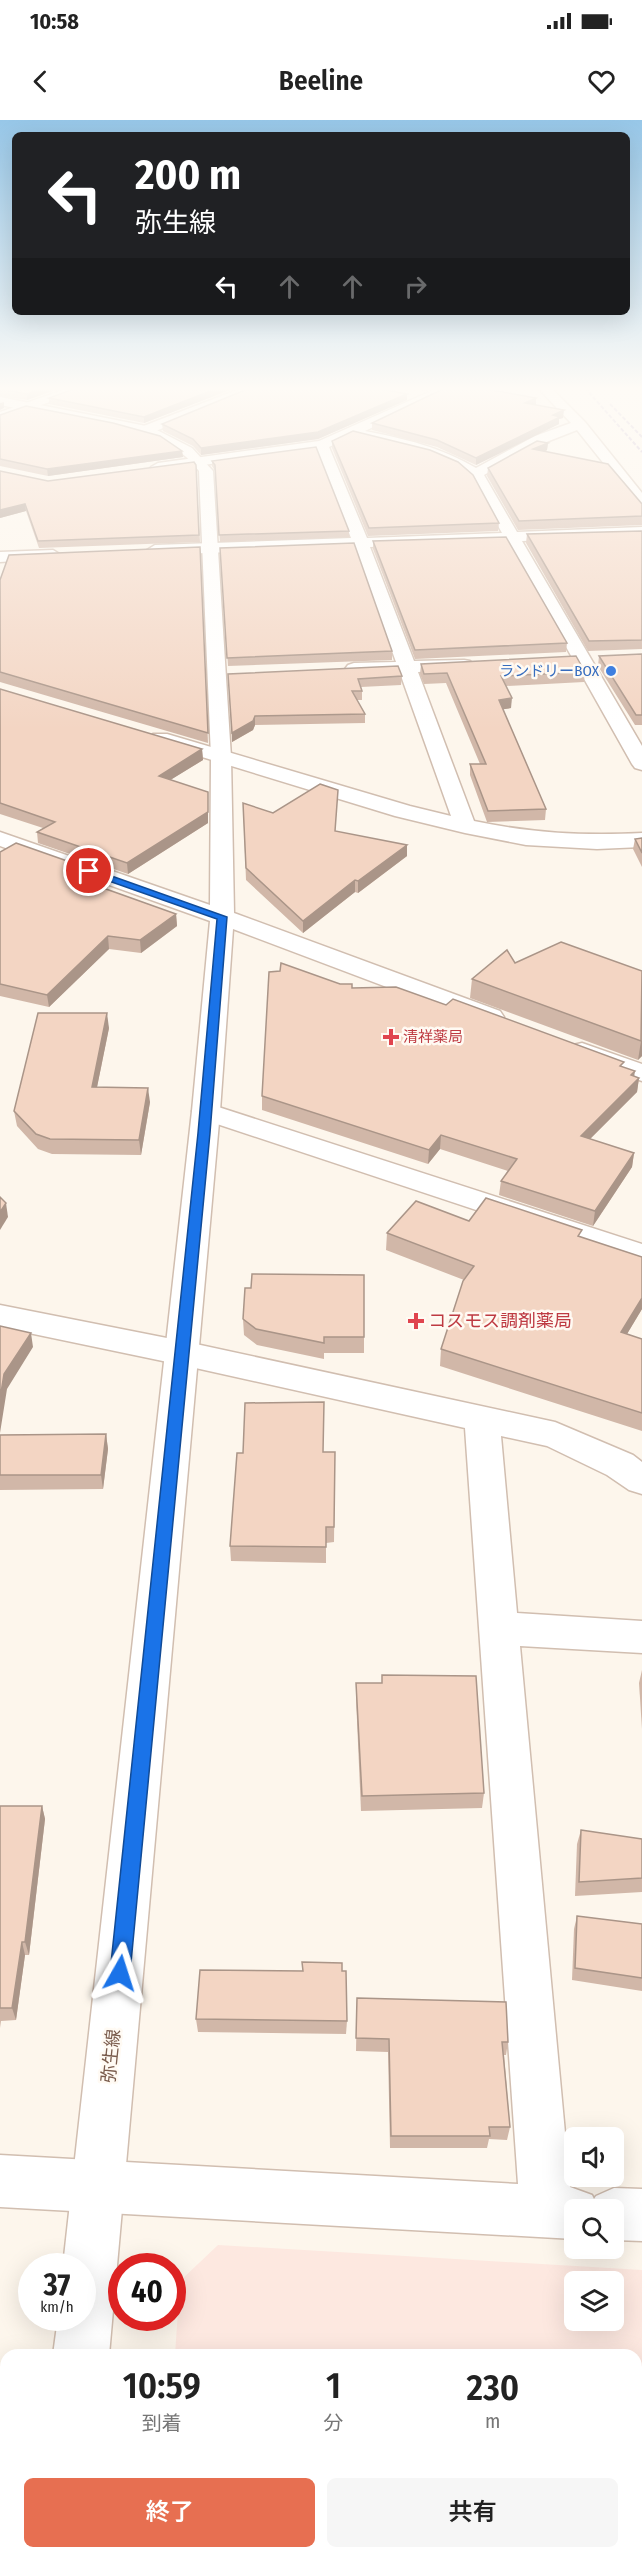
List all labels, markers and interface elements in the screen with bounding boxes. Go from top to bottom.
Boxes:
text: 10:58 [30,8,79,35]
icon: back [24,65,57,98]
text: Beeline [279,65,363,97]
icon: heart [585,65,618,98]
text: 200 m [135,150,241,200]
icon: left [36,156,114,234]
text: 弥生線 [135,207,216,239]
icon: left [210,270,243,303]
icon: ahead [273,270,306,303]
icon: ahead [336,270,369,303]
icon: right [399,270,432,303]
place label: ランドリーBOX [499,662,600,680]
marker: ランドリーBOX [604,664,618,678]
pin [63,845,114,896]
icon: arrive [72,854,105,887]
place label: 清祥薬局 [403,1028,463,1046]
marker: 清祥薬局 [384,1030,398,1044]
place label: コスモス調剤薬局 [428,1310,572,1332]
marker: コスモス調剤薬局 [409,1314,423,1328]
position arrow [88,1941,152,2005]
street label: 弥生線 [97,2028,125,2084]
map controls [564,2127,624,2331]
button: sound [564,2127,624,2187]
button: search [564,2199,624,2259]
speed limit sign: 40 [108,2253,186,2331]
text: 37 [44,2267,70,2303]
button: layers [564,2271,624,2331]
text: km/h [40,2298,74,2316]
text: 10:59 [123,2364,201,2408]
text: 1 [326,2364,341,2408]
text: 230 [466,2366,519,2410]
text: m [485,2409,500,2433]
text: 到着 [142,2411,182,2435]
text: 分 [324,2411,344,2435]
button: 終了 [24,2478,315,2547]
button: 共有 [327,2478,618,2547]

